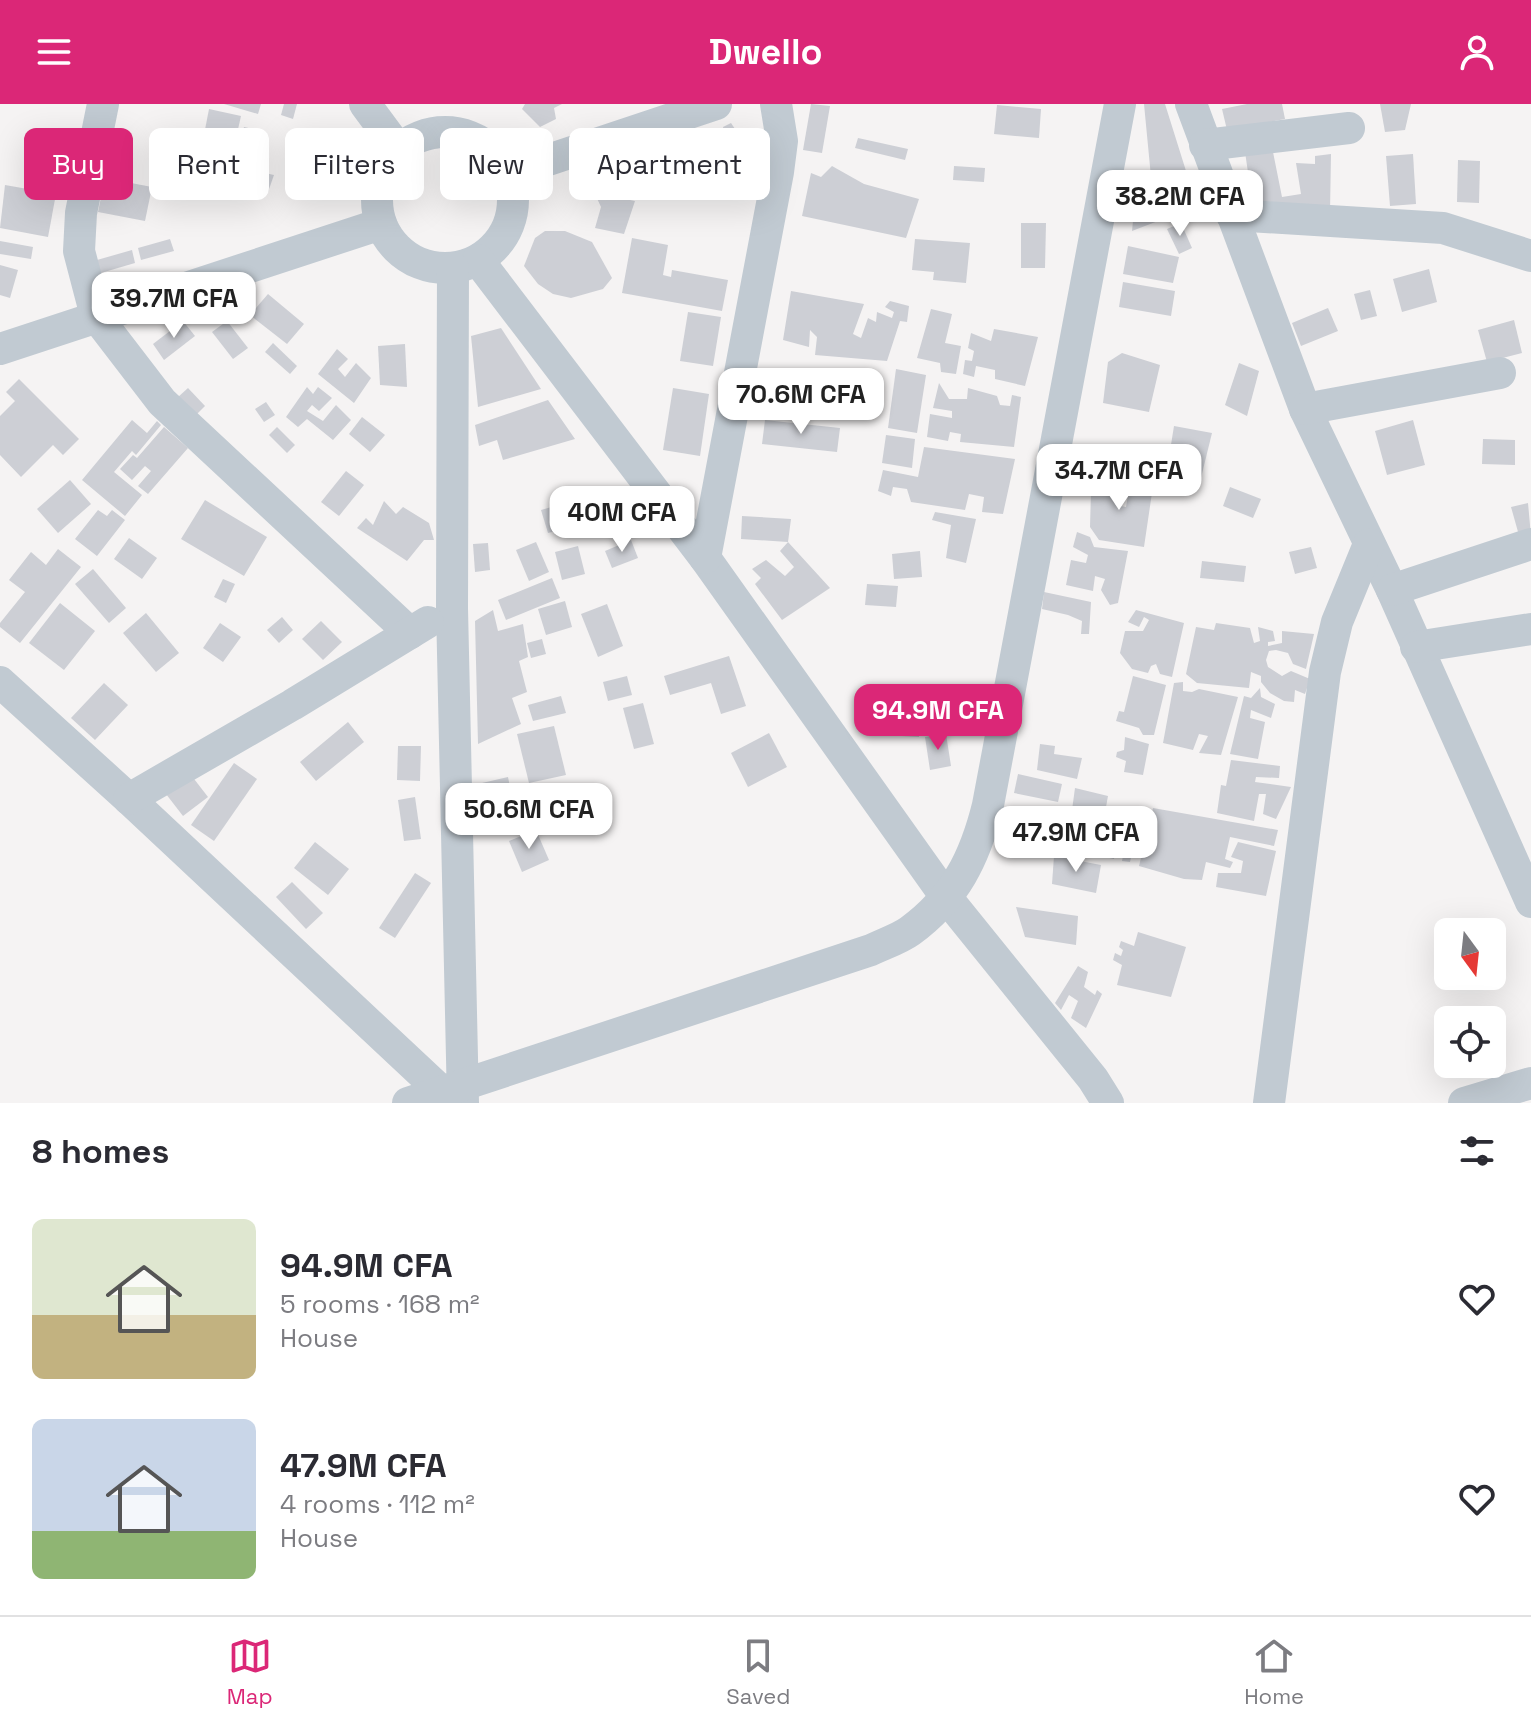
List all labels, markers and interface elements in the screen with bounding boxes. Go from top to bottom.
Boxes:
text: Dwello [708,29,823,75]
icon: menu [32,30,76,74]
icon: person [1455,30,1499,74]
chip: Buy [24,128,133,200]
chip: Rent [149,128,269,200]
chip: Filters [285,128,424,200]
chip: New [440,128,553,200]
chip: Apartment [569,128,770,200]
pin: 38.2M CFA [1088,170,1272,238]
text: 38.2M CFA [1115,179,1245,213]
pin: 39.7M CFA [82,272,266,340]
text: 39.7M CFA [110,281,238,315]
pin: 70.6M CFA [709,368,893,436]
text: 70.6M CFA [736,377,866,411]
pin: 34.7M CFA [1027,444,1211,512]
text: 34.7M CFA [1054,453,1184,487]
pin: 40M CFA [548,486,696,554]
text: 40M CFA [568,495,676,529]
pin: 94.9M CFA [846,684,1030,752]
text: 94.9M CFA [872,693,1004,727]
pin: 50.6M CFA [437,783,621,851]
text: 50.6M CFA [463,792,595,826]
pin: 47.9M CFA [984,806,1168,874]
text: 47.9M CFA [1012,815,1140,849]
north arrow [1434,918,1506,990]
map controls [1434,918,1506,1078]
button: locate [1434,1006,1506,1078]
icon: filters [1455,1129,1499,1173]
text: 8 homes [32,1130,169,1173]
text: 94.9M CFA [280,1244,452,1287]
icon: home [96,1251,192,1347]
icon: heart [1455,1277,1499,1321]
text: 5 rooms · 168 m² [280,1287,480,1321]
text: House [280,1321,358,1355]
text: 47.9M CFA [280,1444,447,1487]
icon: home [96,1451,192,1547]
icon: heart [1455,1477,1499,1521]
text: 4 rooms · 112 m² [280,1487,475,1521]
text: House [280,1521,358,1555]
tab: Map [227,1634,273,1710]
tab: Saved [726,1634,791,1710]
tab: Home [1244,1634,1304,1710]

